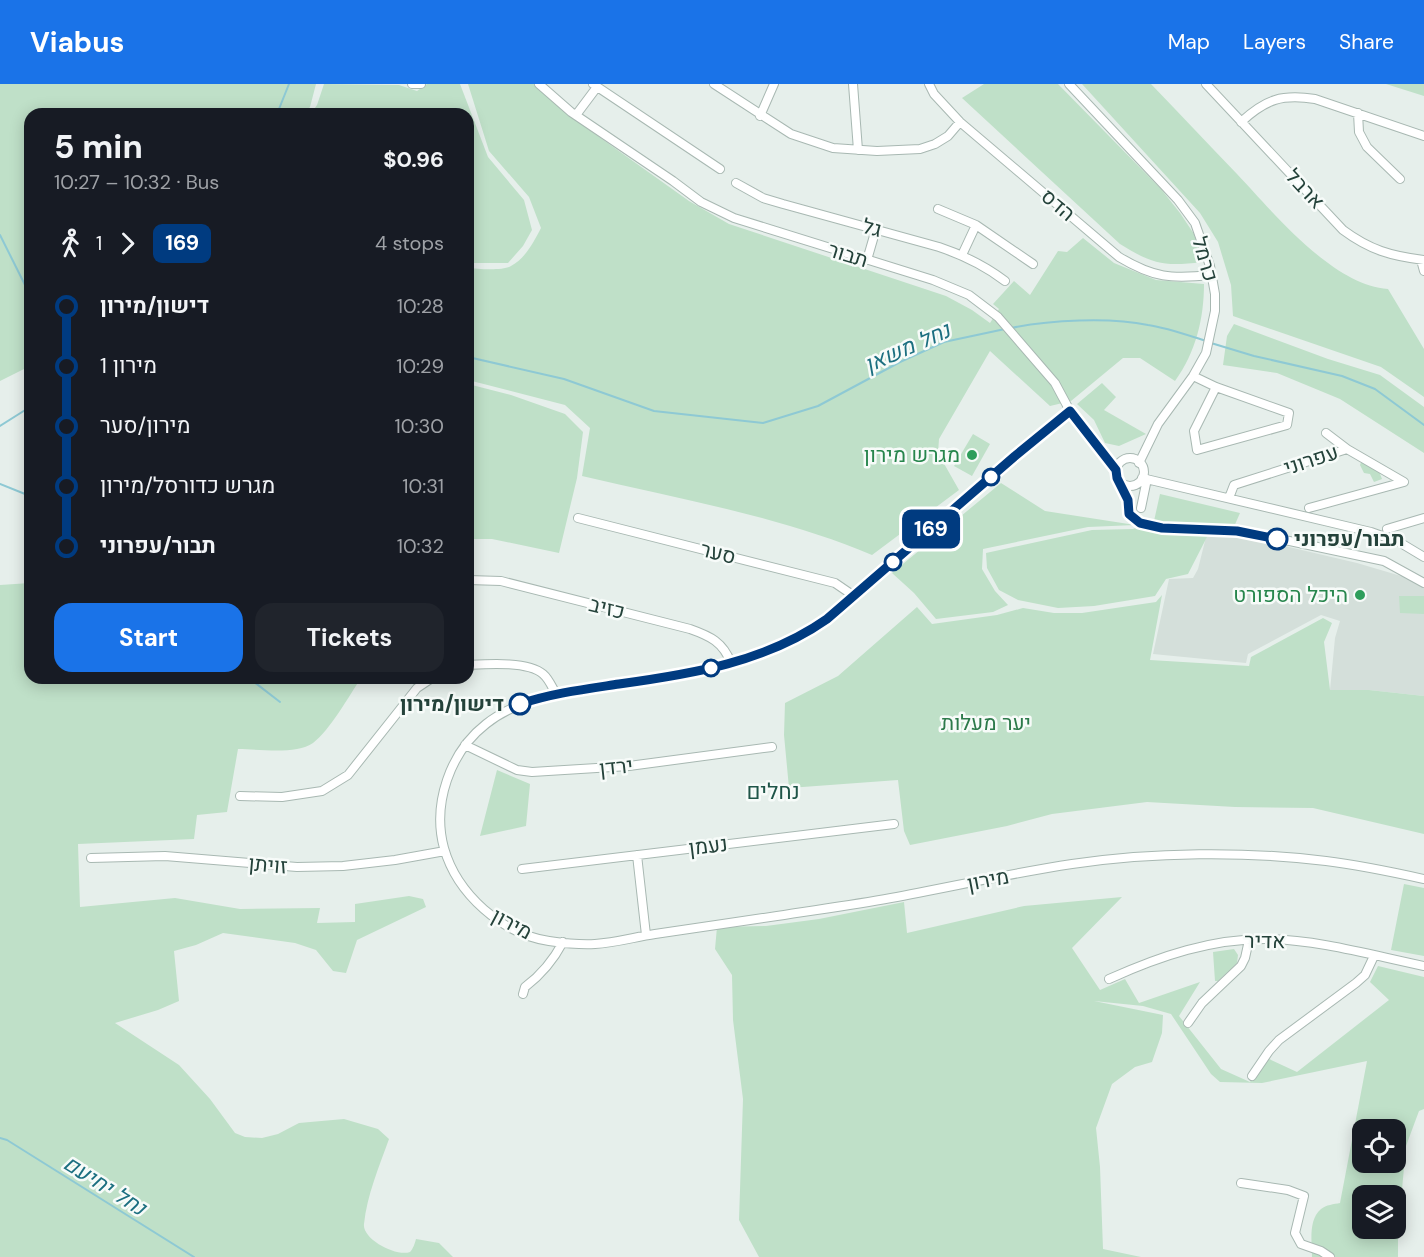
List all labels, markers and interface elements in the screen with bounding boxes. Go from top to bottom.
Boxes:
text: Viabus [30,24,124,61]
text: Map [1168,28,1210,56]
text: Layers [1243,28,1306,56]
text: Share [1339,28,1394,56]
text: 5 min [54,125,143,168]
text: $0.96 [383,145,444,174]
street label: ארבל [1279,163,1331,215]
text: 10:27 – 10:32 · Bus [54,169,219,195]
street label: הדס [1035,182,1081,228]
street label: גל [859,212,885,244]
icon: walk [54,227,87,260]
icon: forward [111,227,144,260]
text: 169 [165,229,199,257]
text: 1 [96,230,102,256]
text: 4 stops [375,230,444,256]
street label: כרמל [1185,233,1225,285]
street label: תבור [824,236,872,274]
text: דישון/מירון [100,291,209,320]
text: 10:28 [397,293,444,319]
water label: נחל משאן [860,315,956,379]
text: מירון 1 [100,351,157,380]
text: 10:29 [396,353,444,379]
text: מירון/סער [100,411,190,440]
text: 10:30 [395,413,444,439]
street label: עפרוני [1280,438,1342,482]
place label: מגרש מירון [864,441,960,469]
marker: מגרש מירון [965,448,979,462]
unlabelled marker [982,468,1000,486]
text: מגרש כדורסל/מירון [100,471,275,500]
text: 10:31 [402,473,444,499]
line badge: 169 [896,510,966,548]
text: 169 [914,515,948,543]
place label: תבור/עפרוני [1294,525,1405,553]
marker: תבור/עפרוני [1266,528,1288,550]
text: תבור/עפרוני [100,531,216,560]
text: 10:32 [397,533,444,559]
street label: סער [697,535,739,571]
unlabelled marker [884,553,902,571]
place label: היכל הספורט [1233,581,1348,609]
marker: היכל הספורט [1353,588,1367,602]
street label: כזיב [586,590,628,626]
button: Start [54,603,243,672]
button: Tickets [255,603,444,672]
unlabelled marker [702,659,720,677]
place label: דישון/מירון [400,690,504,718]
marker: דישון/מירון [509,693,531,715]
park label: יער מעלות [941,709,1031,737]
street label: ירדן [598,751,634,783]
district label: נחלים [746,777,800,806]
street label: נעמן [687,830,729,862]
street label: זויתן [247,849,289,881]
street label: מירון [965,862,1011,898]
street label: מירון [487,902,537,946]
street label: אדיר [1244,927,1286,955]
map controls [1352,1119,1406,1239]
button: locate [1352,1119,1406,1173]
water label: נחל יחיעם [58,1149,153,1223]
button: layers [1352,1185,1406,1239]

